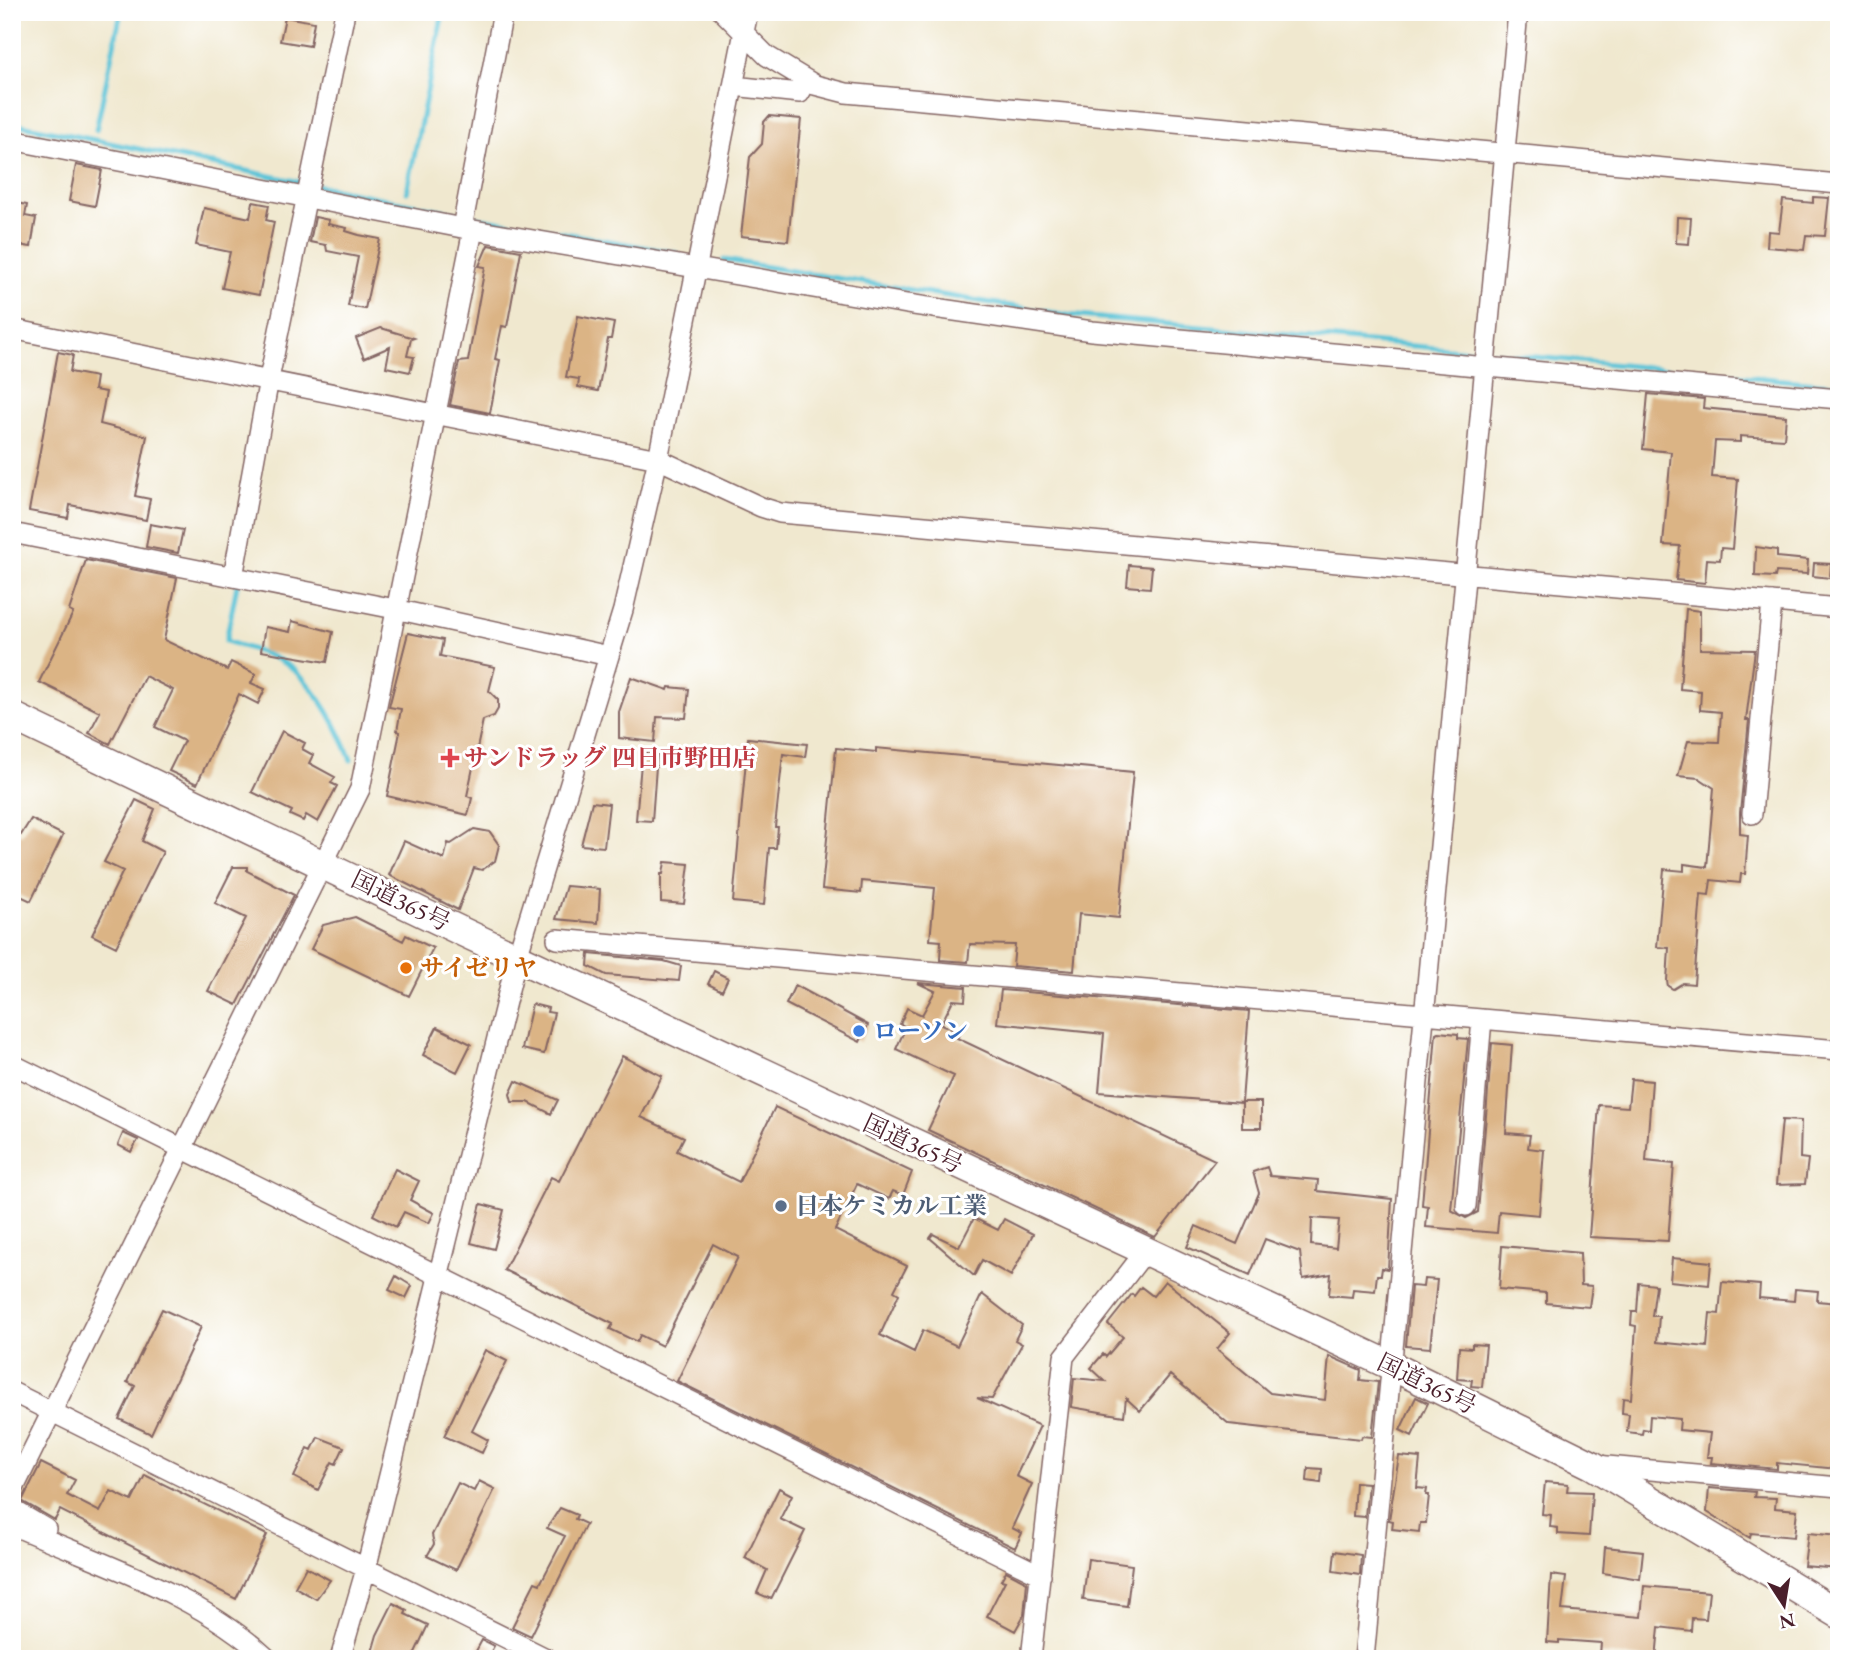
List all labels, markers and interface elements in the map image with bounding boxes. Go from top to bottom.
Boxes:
place label: サンドラッグ 四日市野田店 [464,742,756,773]
marker: サンドラッグ 四日市野田店 [442,750,458,766]
street label: 国道365号 [347,863,456,938]
place label: サイゼリヤ [420,952,537,983]
marker: サイゼリヤ [398,960,414,976]
place label: ローソン [873,1015,968,1046]
marker: ローソン [851,1023,867,1039]
street label: 国道365号 [858,1107,968,1180]
place label: 日本ケミカル工業 [795,1190,987,1221]
marker: 日本ケミカル工業 [773,1198,789,1214]
street label: 国道365号 [1373,1346,1482,1421]
north arrow [1750,1570,1820,1640]
text: N [1777,1607,1798,1635]

